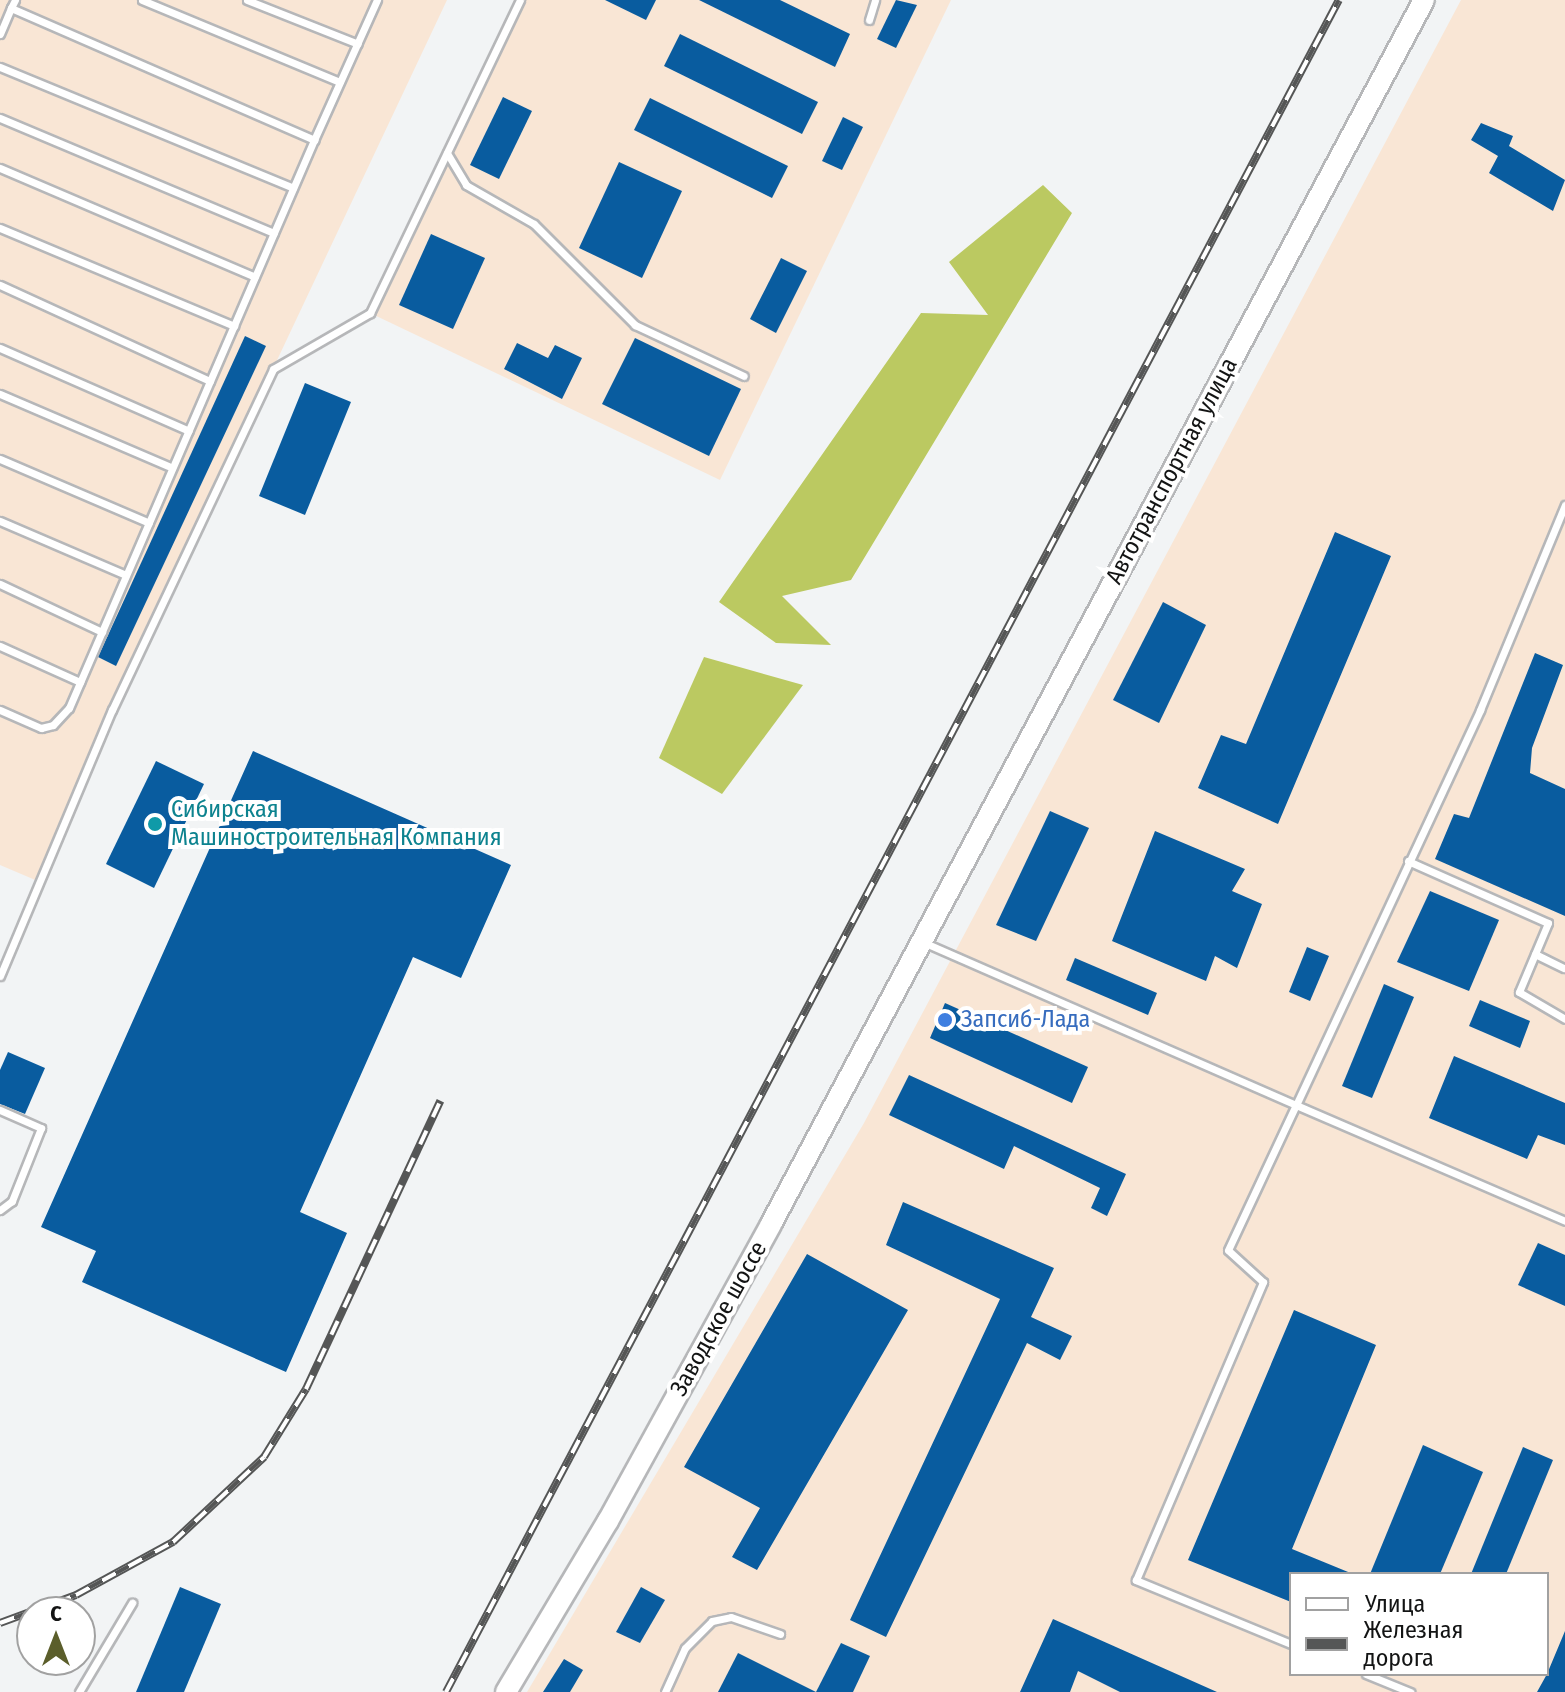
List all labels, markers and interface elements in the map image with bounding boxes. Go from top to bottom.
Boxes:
street label: Автотранспортная улица [1100,353,1244,589]
place label: Сибирская Машиностроительная Компания [171,796,502,852]
marker: Сибирская Машиностроительная Компания [146,815,164,833]
place label: Запсиб-Лада [961,1006,1090,1034]
marker: Запсиб-Лада [936,1011,954,1029]
street label: Заводское шоссе [665,1237,773,1401]
legend [1289,1572,1549,1676]
text: Улица [1365,1590,1425,1618]
north arrow [16,1596,96,1676]
text: С [50,1600,62,1627]
text: Железная дорога [1364,1616,1463,1672]

